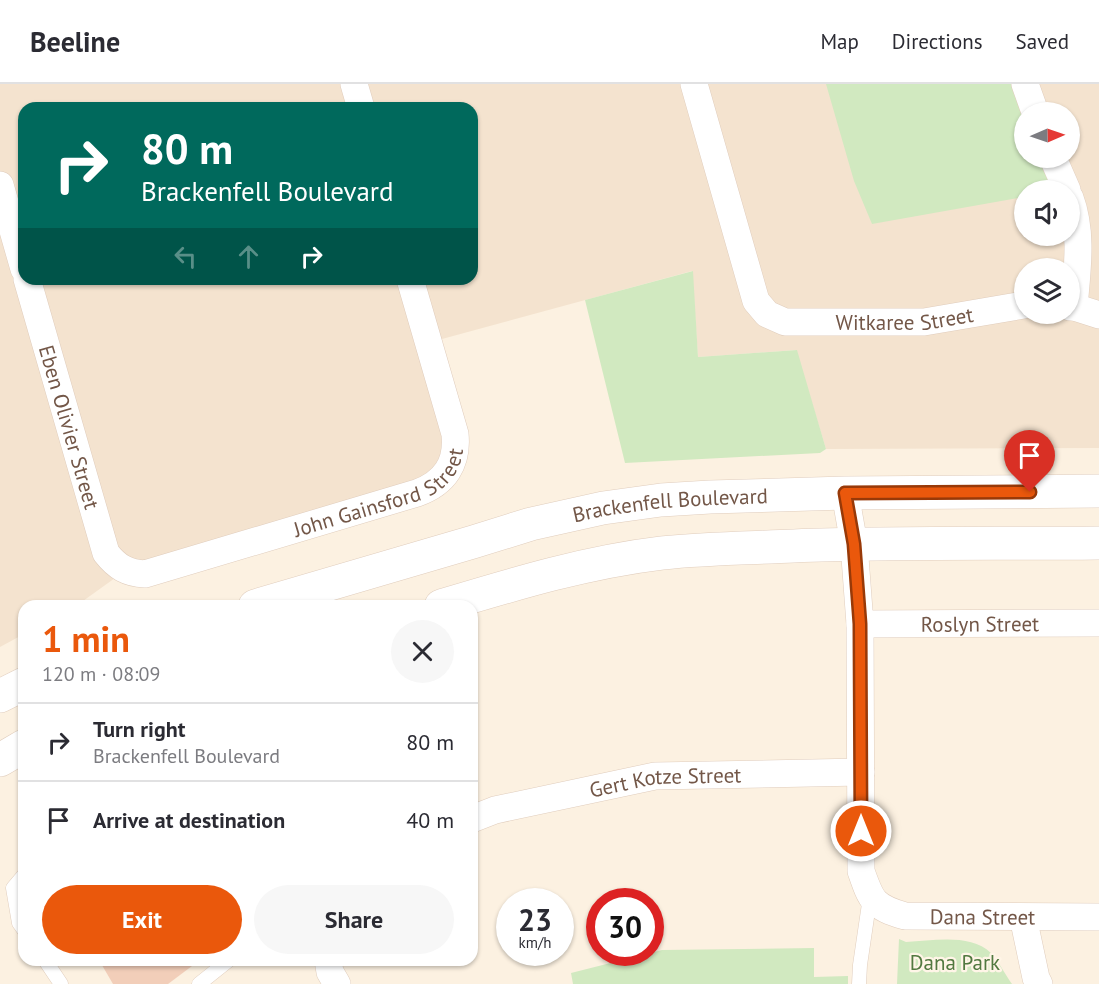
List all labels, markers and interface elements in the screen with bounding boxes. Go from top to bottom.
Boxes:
text: Beeline [30,23,120,60]
text: Map [820,28,859,55]
text: Directions [892,28,983,55]
text: Saved [1016,28,1069,55]
north arrow [1014,102,1080,168]
map controls [1014,102,1080,324]
text: 80 m [141,121,233,176]
icon: right [42,126,120,204]
text: Brackenfell Boulevard [141,174,394,208]
button: sound [1014,180,1080,246]
icon: left [169,240,202,273]
icon: ahead [232,240,265,273]
icon: right [295,240,328,273]
button: layers [1014,258,1080,324]
street label: Witkaree Street [836,300,975,336]
street label: Eben Olivier Street [33,342,106,512]
pin [1004,430,1055,492]
icon: arrive [1013,439,1046,472]
street label: John Gainsford Street [289,446,469,543]
street label: Brackenfell Boulevard [570,482,768,528]
street label: Roslyn Street [921,610,1039,637]
text: 1 min [42,615,130,662]
button: close [391,620,454,683]
text: 120 m · 08:09 [42,661,160,687]
text: Turn right [93,715,185,743]
icon: right [42,726,75,759]
text: 80 m [406,728,454,756]
text: Brackenfell Boulevard [93,743,280,769]
street label: Gert Kotze Street [587,761,742,803]
position arrow [829,799,893,863]
icon: arrive [42,804,75,837]
text: Arrive at destination [93,806,285,834]
text: 40 m [406,806,454,834]
button: Exit [42,885,242,954]
button: Share [254,885,454,954]
speed limit sign: 30 [586,888,664,966]
text: 23 [518,900,552,939]
street label: Dana Street [930,903,1035,930]
text: km/h [519,933,551,952]
park label: Dana Park [910,949,1000,976]

